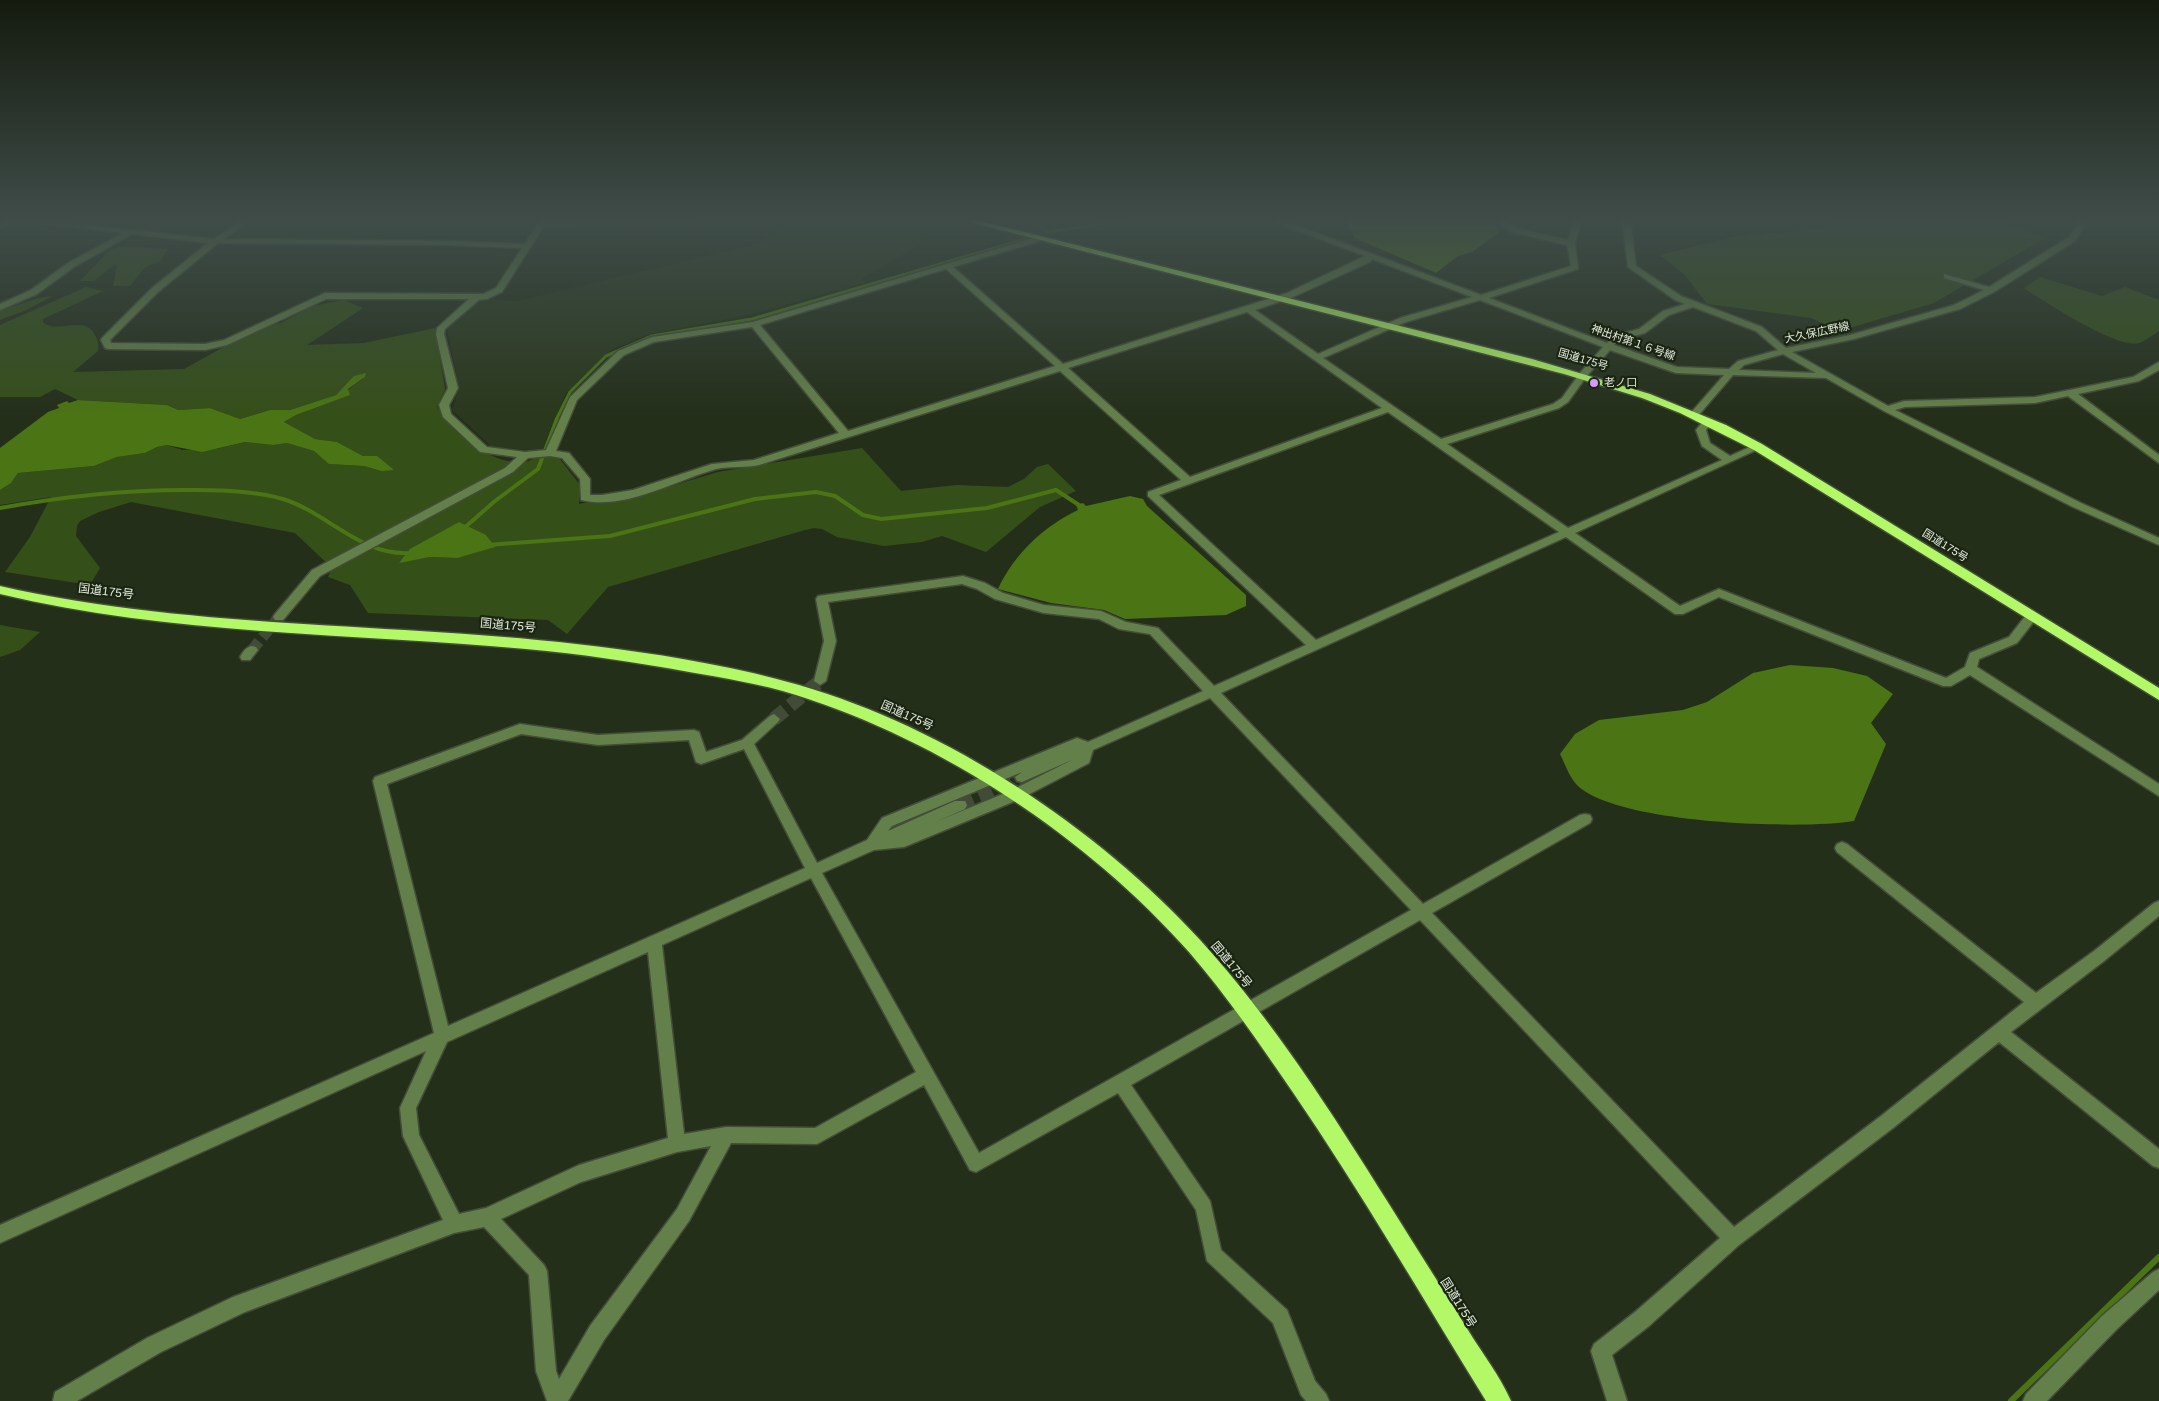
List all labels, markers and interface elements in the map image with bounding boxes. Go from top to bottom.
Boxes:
street label: 大久保広野線 [1783,320,1851,346]
street label: 神出村第１６号線 [1589,322,1677,364]
street label: 国道175号 [1556,347,1610,373]
place label: 老ノ口 [1604,376,1637,390]
marker: 老ノ口 [1588,377,1600,389]
street label: 国道175号 [1920,527,1970,565]
street label: 国道175号 [77,581,135,603]
street label: 国道175号 [479,616,537,636]
street label: 国道175号 [878,698,936,734]
street label: 国道175号 [1207,939,1255,991]
street label: 国道175号 [1437,1275,1479,1331]

